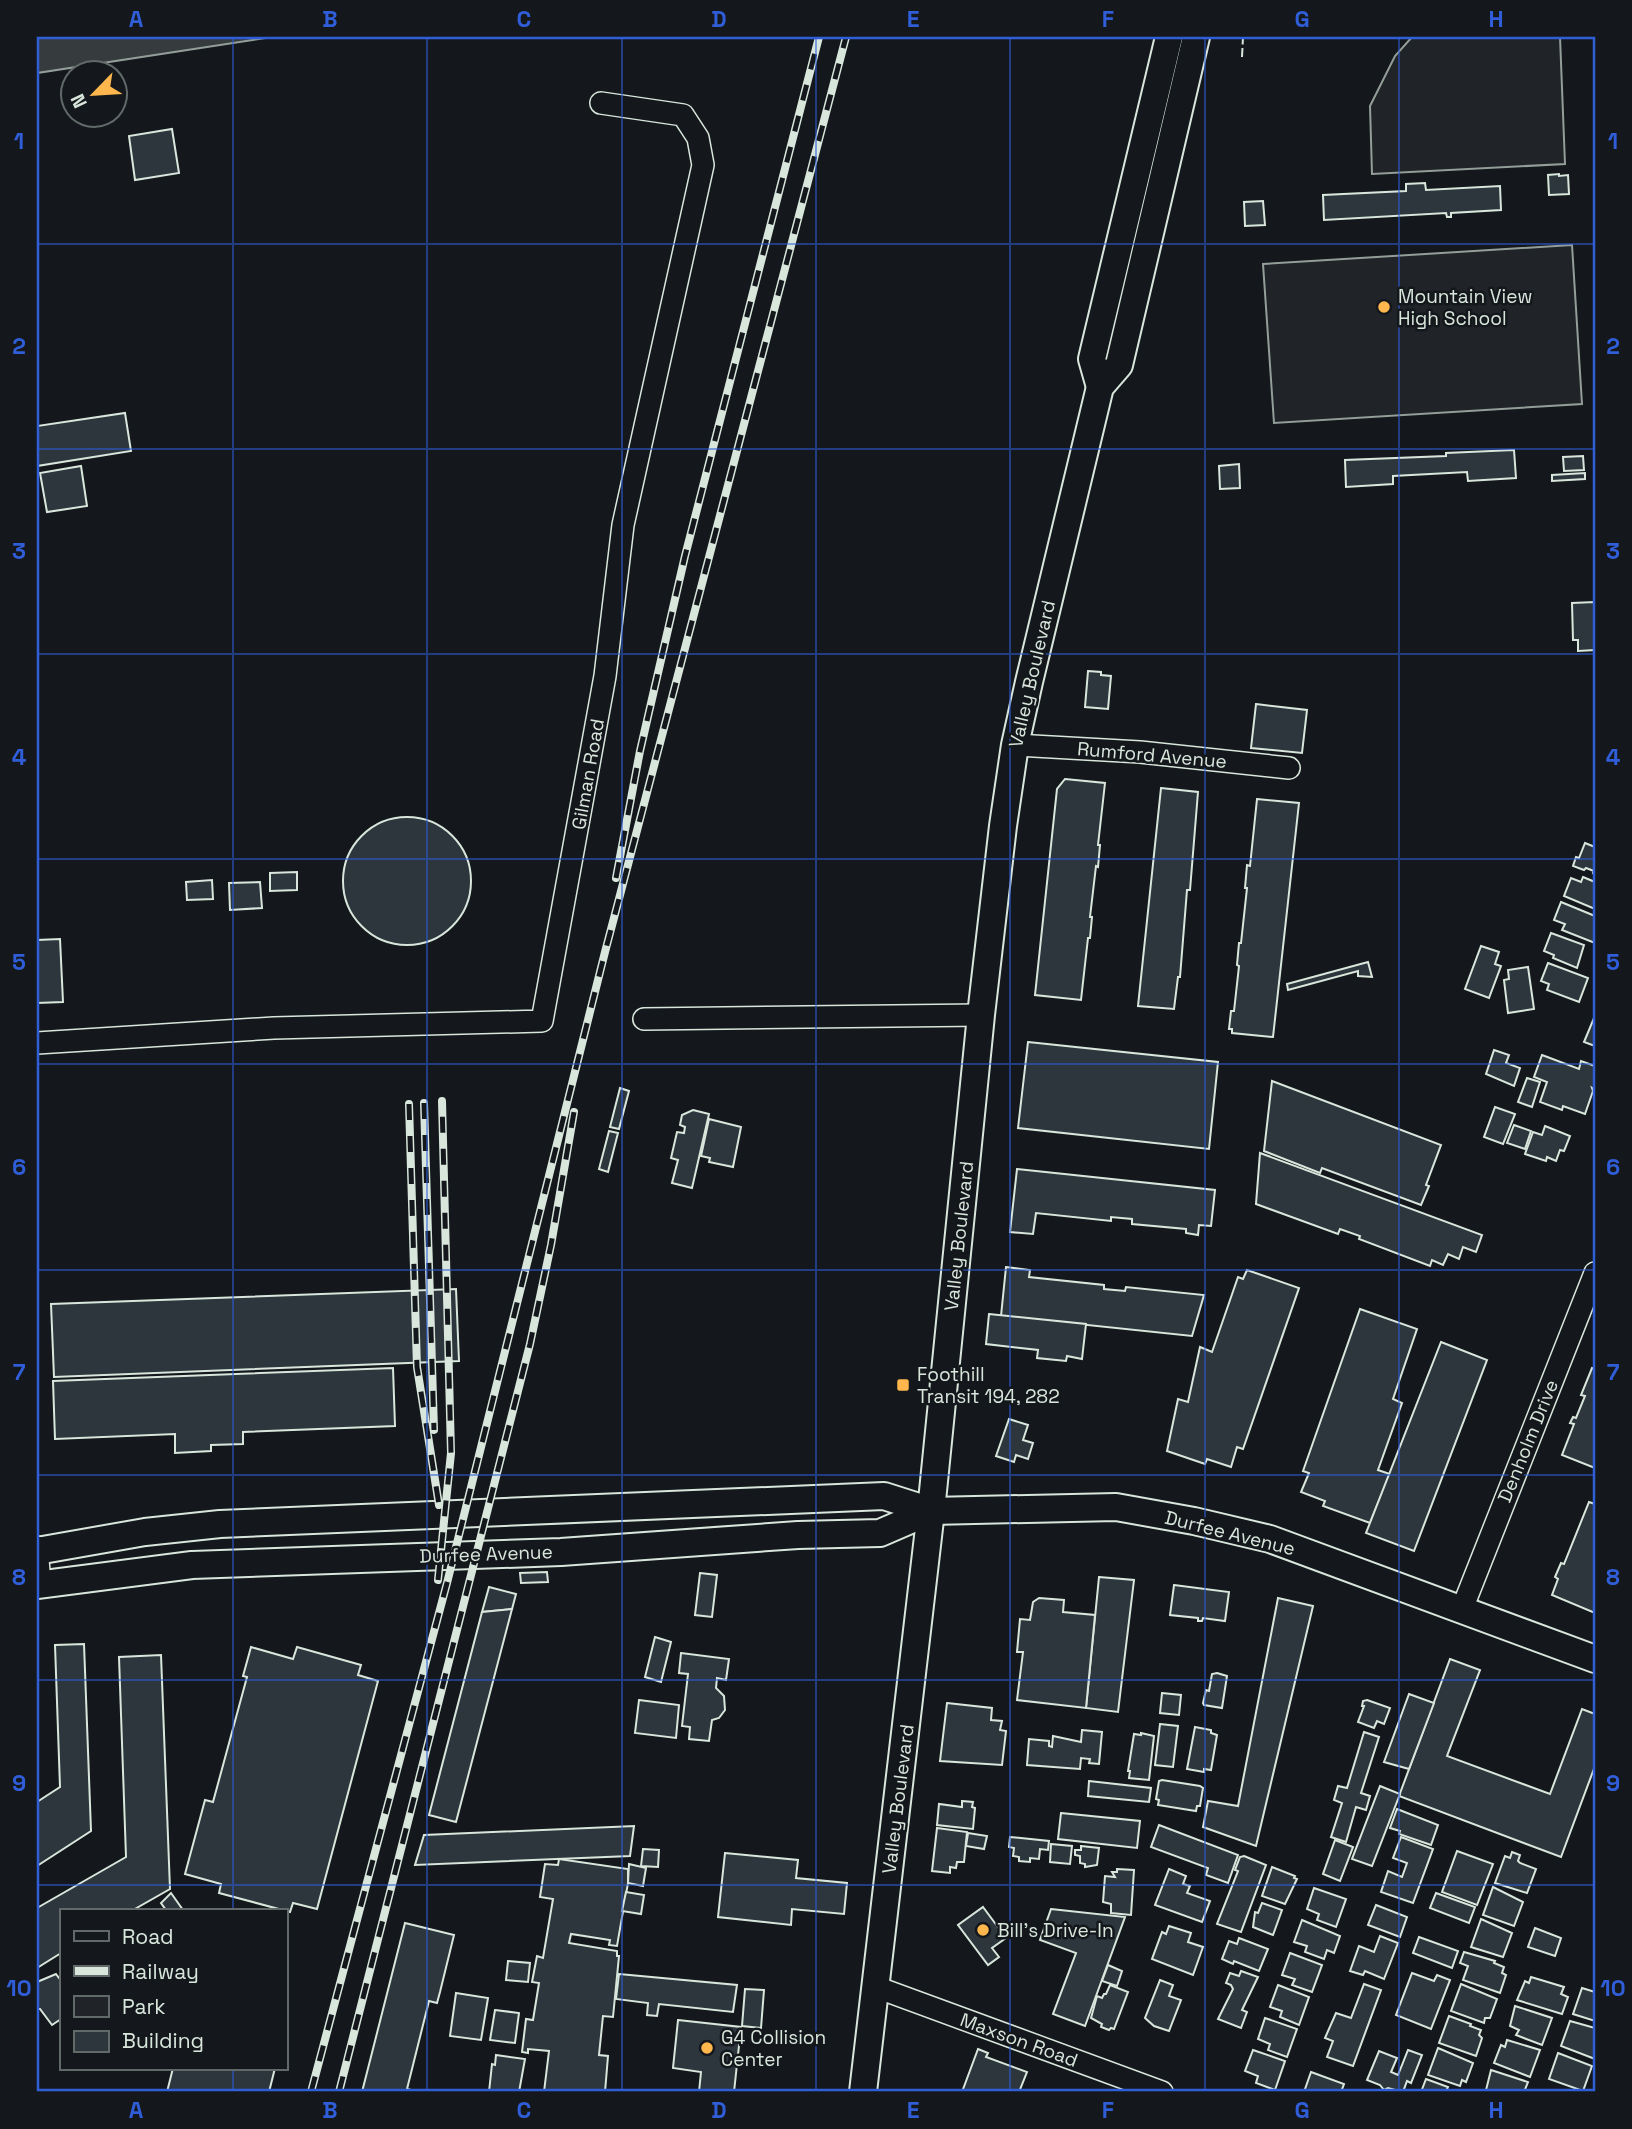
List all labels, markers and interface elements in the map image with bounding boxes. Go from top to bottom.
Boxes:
text: A [129,4,144,34]
text: B [322,4,338,34]
text: C [517,4,531,34]
text: D [711,4,727,34]
text: E [907,4,919,34]
text: F [1102,4,1114,34]
text: G [1294,4,1310,34]
text: H [1488,4,1504,34]
north arrow [60,60,130,130]
text: N [65,90,93,112]
text: 1 [14,126,24,156]
text: 1 [1608,126,1618,156]
place label: Mountain View High School [1398,284,1532,331]
marker: Mountain View High School [1376,299,1392,315]
text: 2 [12,331,26,361]
text: 2 [1606,331,1620,361]
text: 3 [12,536,26,566]
text: 3 [1606,536,1620,566]
street label: Valley Boulevard [1003,598,1061,750]
street label: Gilman Road [566,717,610,831]
street label: Rumford Avenue [1076,736,1228,774]
text: 4 [12,742,27,772]
text: 4 [1606,742,1621,772]
text: 5 [12,947,26,977]
text: 5 [1606,947,1620,977]
text: 6 [12,1152,26,1182]
text: 6 [1606,1152,1620,1182]
street label: Valley Boulevard [939,1160,979,1312]
text: 7 [13,1357,26,1387]
text: 7 [1607,1357,1620,1387]
place label: Foothill Transit 194, 282 [917,1362,1060,1409]
street label: Denholm Drive [1492,1376,1564,1506]
marker: Foothill Transit 194, 282 [895,1377,911,1393]
street label: Durfee Avenue [1162,1505,1298,1561]
street label: Durfee Avenue [419,1539,553,1569]
text: 8 [12,1562,26,1592]
text: 8 [1606,1562,1620,1592]
street label: Valley Boulevard [876,1723,920,1875]
text: 9 [12,1768,26,1798]
text: 9 [1606,1768,1620,1798]
legend [60,1909,287,2070]
place label: Bill's Drive-In [997,1918,1114,1943]
marker: Bill's Drive-In [975,1922,991,1938]
text: Road [122,1923,174,1950]
text: Railway [122,1958,199,1985]
text: 10 [6,1973,32,2003]
text: 10 [1600,1973,1626,2003]
text: Park [122,1993,166,2020]
street label: Maxson Road [957,2007,1081,2073]
place label: G4 Collision Center [721,2025,826,2072]
text: Building [122,2027,204,2054]
marker: G4 Collision Center [699,2040,715,2056]
text: A [129,2095,144,2125]
text: B [322,2095,338,2125]
text: C [517,2095,531,2125]
text: D [711,2095,727,2125]
text: E [907,2095,919,2125]
text: F [1102,2095,1114,2125]
text: G [1294,2095,1310,2125]
text: H [1488,2095,1504,2125]

